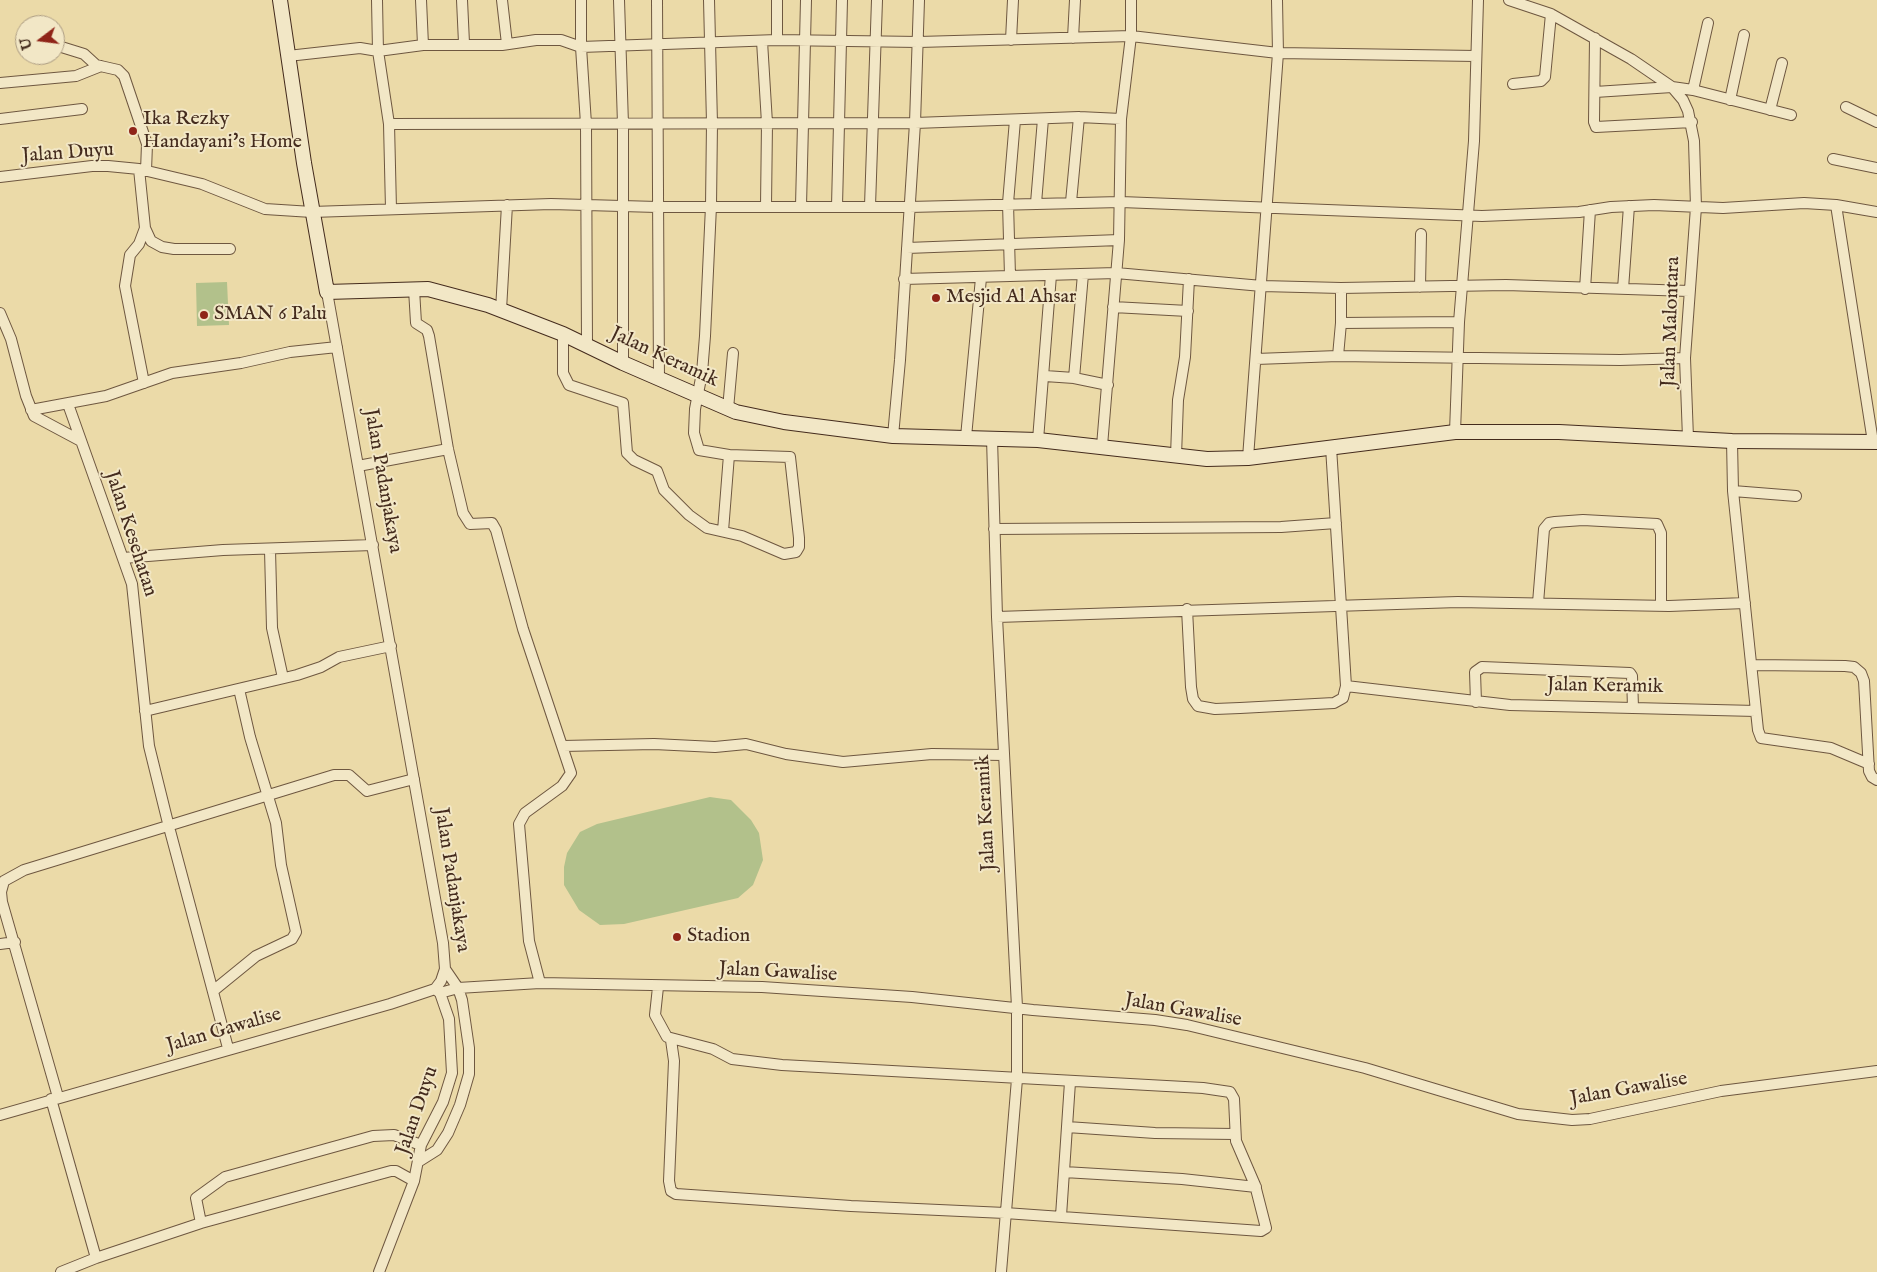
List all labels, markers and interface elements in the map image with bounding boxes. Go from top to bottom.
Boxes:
north arrow [15,15,65,65]
text: U [16,36,37,52]
place label: Ika Rezky Handayani's Home [143,108,302,155]
marker: Ika Rezky Handayani's Home [127,125,139,137]
street label: Jalan Duyu [21,139,115,169]
street label: Jalan Malontara [1658,256,1686,388]
place label: Mesjid Al Ahsar [946,286,1076,310]
marker: Mesjid Al Ahsar [930,292,942,304]
place label: SMAN 6 Palu [214,303,327,327]
marker: SMAN 6 Palu [198,309,210,321]
street label: Jalan Keramik [606,322,722,394]
street label: Jalan Padanjakaya [357,407,407,555]
street label: Jalan Kesehatan [98,468,162,600]
street label: Jalan Keramik [1547,674,1663,700]
street label: Jalan Keramik [972,754,1002,872]
street label: Jalan Padanjakaya [428,806,474,954]
place label: Stadion [687,925,750,949]
marker: Stadion [671,931,683,943]
street label: Jalan Gawalise [718,958,838,988]
street label: Jalan Gawalise [1123,989,1243,1033]
street label: Jalan Gawalise [164,1003,284,1059]
street label: Jalan Duyu [392,1064,444,1158]
street label: Jalan Gawalise [1569,1068,1689,1112]

